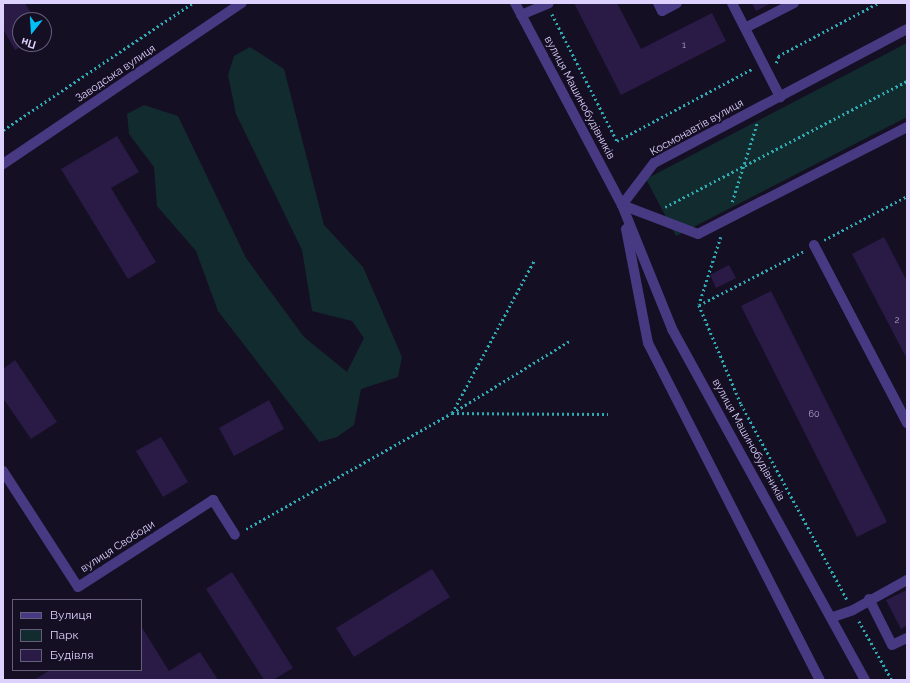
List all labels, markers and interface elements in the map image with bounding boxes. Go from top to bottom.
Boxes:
north arrow [12,12,52,52]
street label: вулиця Машинобудівників [541,34,617,162]
text: Пн [20,35,38,51]
house number: 1 [682,40,686,50]
street label: Заводська вулиця [74,42,158,106]
street label: Космонавтів вулиця [648,97,746,159]
house number: 2 [895,315,899,325]
street label: вулиця Машинобудівників [709,377,787,503]
house number: 60 [809,409,819,419]
street label: вулиця Свободи [78,518,158,576]
legend [12,599,142,671]
text: Вулиця [50,608,92,622]
text: Парк [50,628,79,642]
text: Будівля [50,648,93,662]

